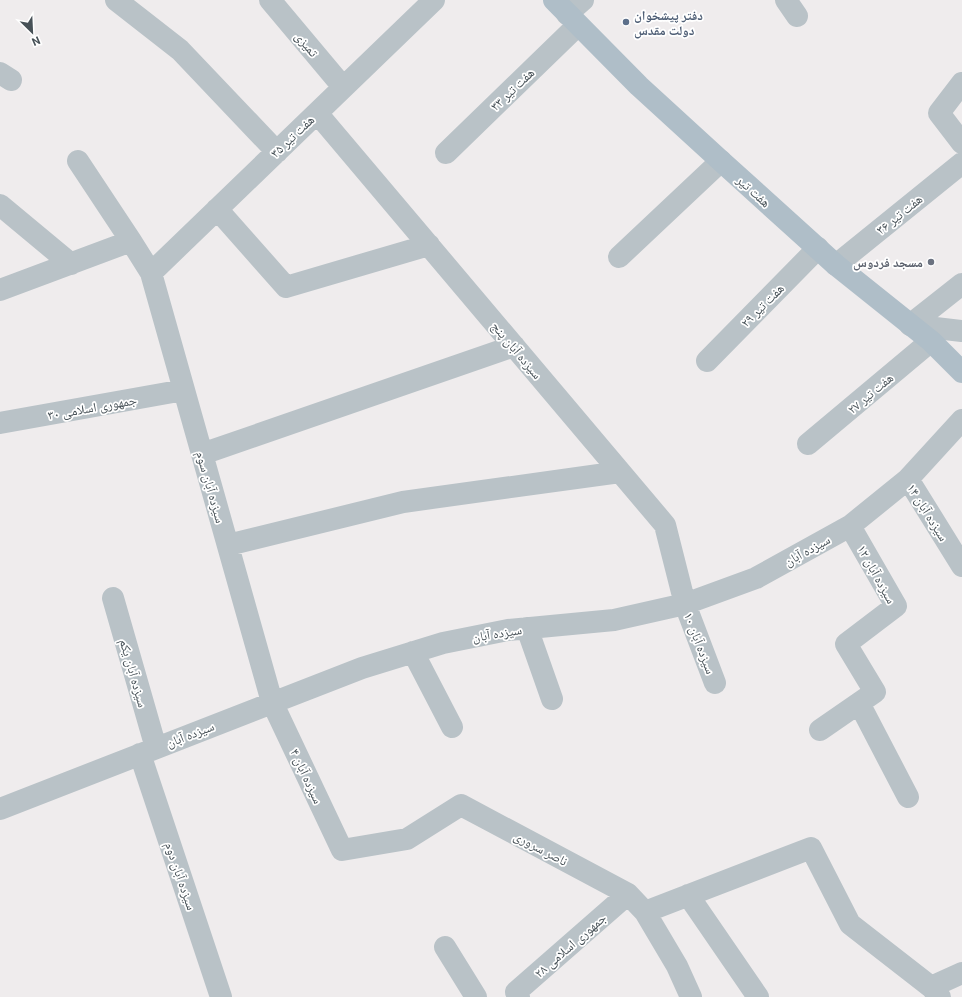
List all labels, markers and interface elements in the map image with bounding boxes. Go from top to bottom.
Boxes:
place label: دفتر پیشخوان دولت مقدس [634,8,703,39]
north arrow [12,12,52,52]
marker: دفتر پیشخوان دولت مقدس [621,17,631,27]
street label: تمیزی [291,29,321,61]
text: N [29,33,42,48]
street label: هفت تیر ۳۳ [487,65,538,115]
street label: هفت تیر ۳۵ [267,112,318,162]
street label: هفت تیر [732,172,774,211]
street label: هفت تیر ۳۶ [873,191,926,238]
place label: مسجد فردوس [853,255,923,271]
marker: مسجد فردوس [926,257,936,267]
street label: هفت تیر ۲۹ [738,281,788,331]
street label: سیزده آبان پنج [487,319,545,383]
street label: هفت تیر ۲۷ [845,370,897,418]
street label: جمهوری اسلامی ۳۰ [46,392,138,424]
street label: سیزده آبان سوم [192,449,228,525]
street label: سیزده آبان ۱۴ [903,481,951,544]
street label: سیزده آبان [782,532,833,570]
street label: سیزده آبان ۱۲ [853,542,899,607]
street label: سیزده آبان ۱۰ [680,610,718,677]
street label: سیزده آبان [471,622,523,646]
street label: سیزده آبان یکم [116,637,150,709]
street label: سیزده آبان [164,719,217,751]
street label: سیزده آبان ۴ [286,746,326,807]
street label: ناصر سروری [511,828,570,870]
street label: سیزده آبان دوم [161,840,199,913]
street label: جمهوری اسلامی ۲۸ [531,910,610,981]

